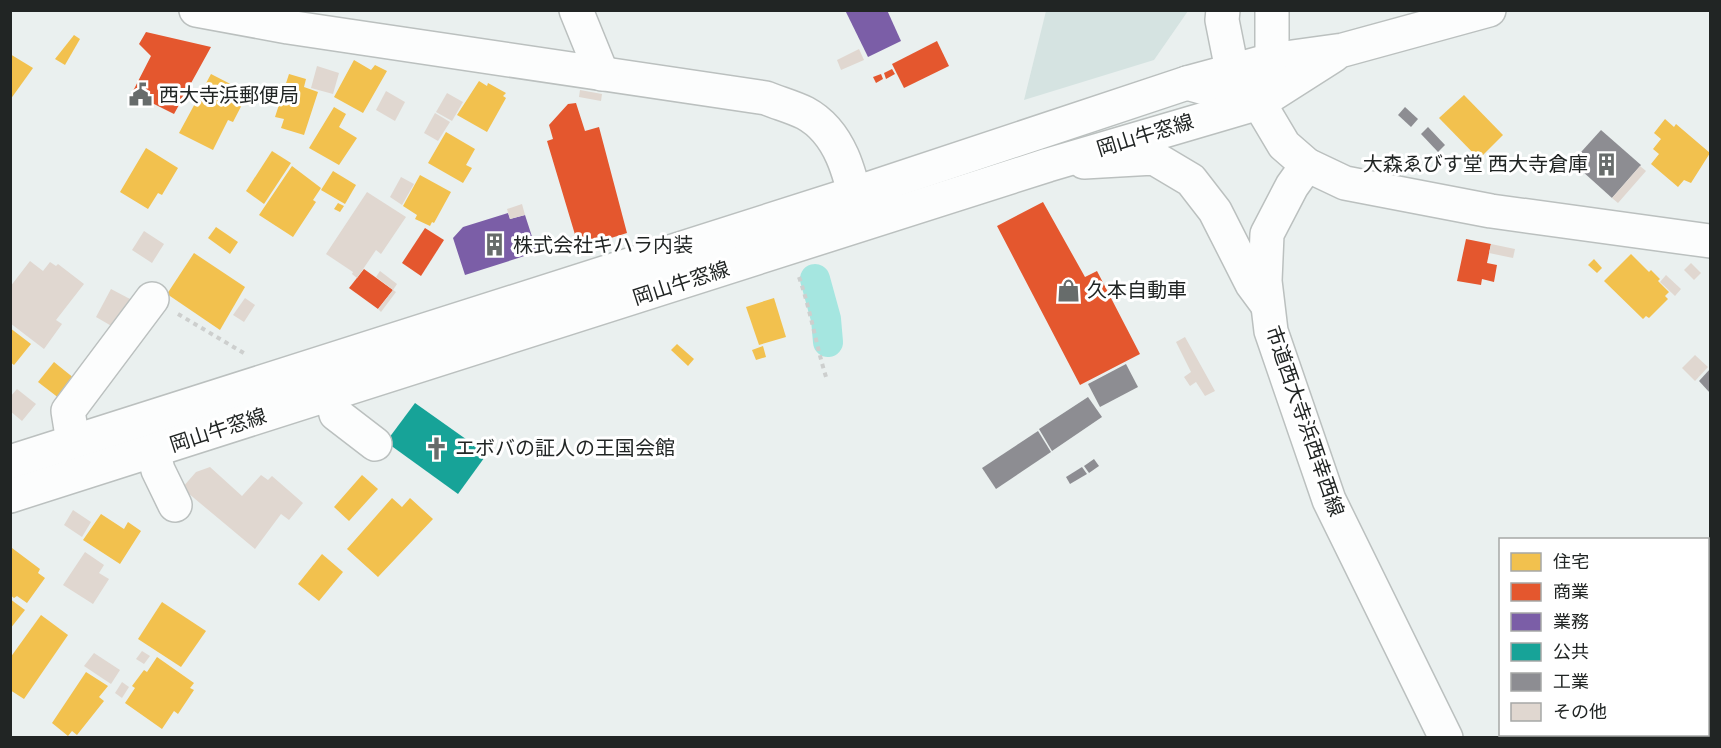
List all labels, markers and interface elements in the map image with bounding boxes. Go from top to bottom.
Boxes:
place label: 西大寺浜郵便局 [159,81,299,109]
public building icon: 西大寺浜郵便局 [128,82,154,108]
street label: 岡山牛窓線 [1093,107,1197,163]
place label: 大森ゑびす堂 西大寺倉庫 [1363,150,1588,178]
building icon: 大森ゑびす堂 西大寺倉庫 [1593,151,1619,177]
place label: 株式会社キハラ内装 [513,231,693,259]
building icon: 株式会社キハラ内装 [482,232,508,258]
street label: 岡山牛窓線 [629,254,733,312]
place label: 久本自動車 [1087,276,1187,304]
shop icon: 久本自動車 [1056,277,1082,303]
street label: 市道西大寺浜西幸西線 [1259,322,1351,520]
street label: 岡山牛窓線 [166,401,270,459]
place label: エボバの証人の王国会館 [455,434,675,462]
church icon: エボバの証人の王国会館 [424,435,450,461]
legend [1499,538,1709,736]
text: 住宅 [1553,549,1589,574]
text: 商業 [1553,579,1589,604]
text: 業務 [1553,609,1589,634]
text: 公共 [1553,639,1589,664]
text: 工業 [1553,669,1589,694]
text: その他 [1553,699,1607,724]

